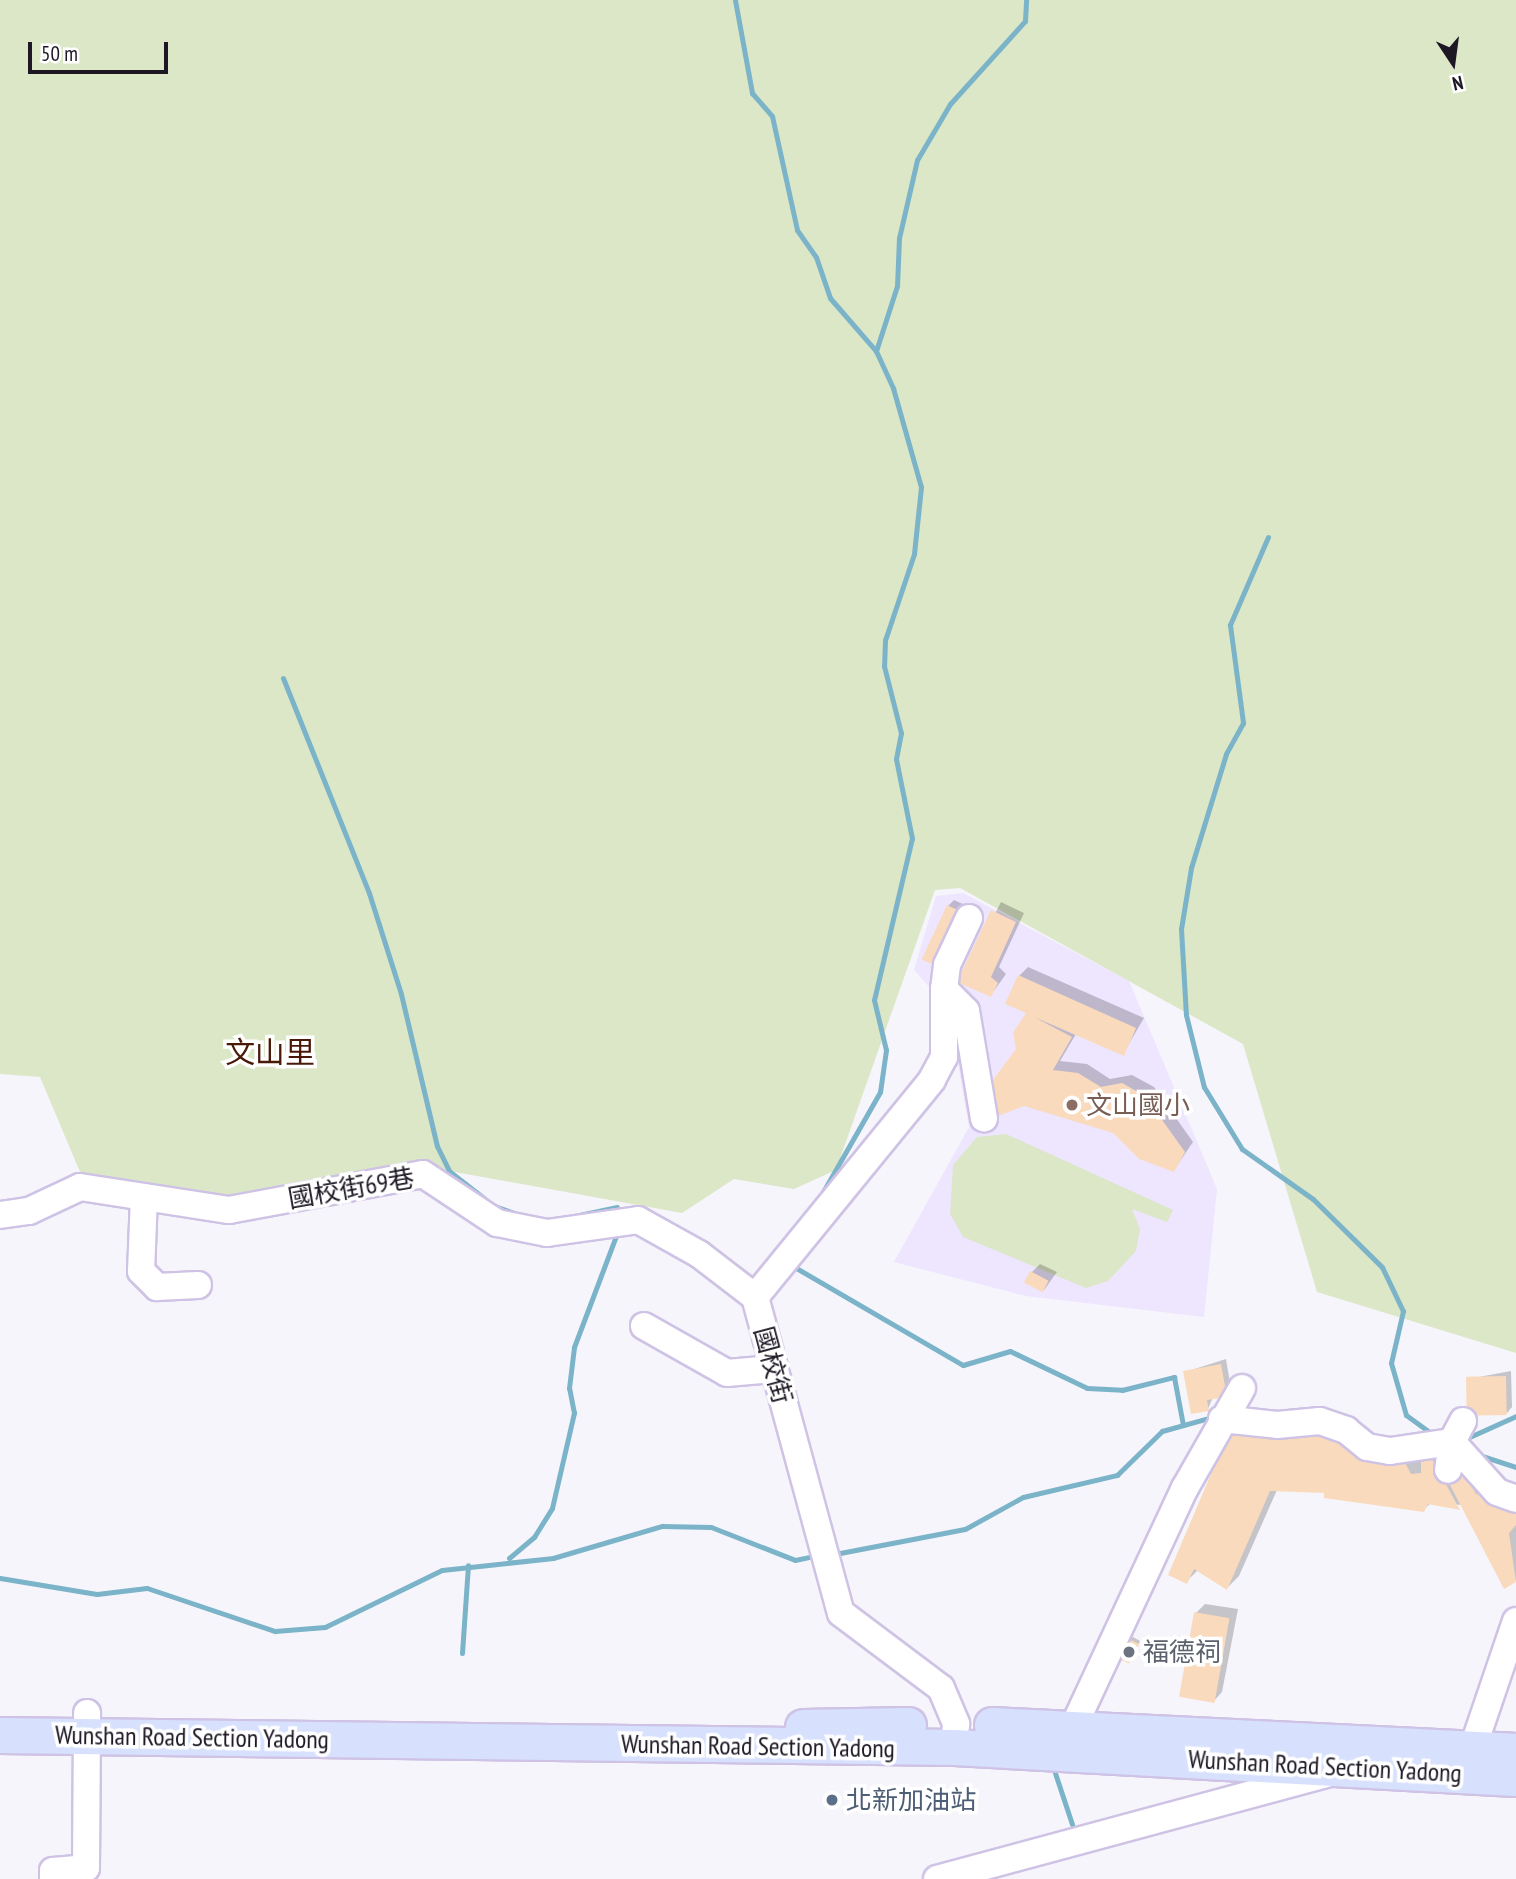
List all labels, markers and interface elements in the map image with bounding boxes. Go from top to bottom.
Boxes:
scale bar [32,28,172,72]
north arrow [1418,28,1488,98]
text: 50 m [41,40,78,67]
text: N [1450,71,1465,96]
district label: 文山里 [225,1034,315,1070]
place label: 文山國小 [1086,1089,1190,1121]
marker: 文山國小 [1064,1097,1080,1113]
street label: 國校街69巷 [286,1162,416,1214]
street label: 國校街 [748,1323,798,1407]
place label: 福德祠 [1143,1636,1221,1668]
marker: 福德祠 [1121,1644,1137,1660]
street label: Wunshan Road Section Yadong [55,1719,329,1755]
street label: Wunshan Road Section Yadong [621,1728,895,1764]
street label: Wunshan Road Section Yadong [1187,1743,1463,1789]
place label: 北新加油站 [846,1784,976,1816]
marker: 北新加油站 [824,1792,840,1808]

